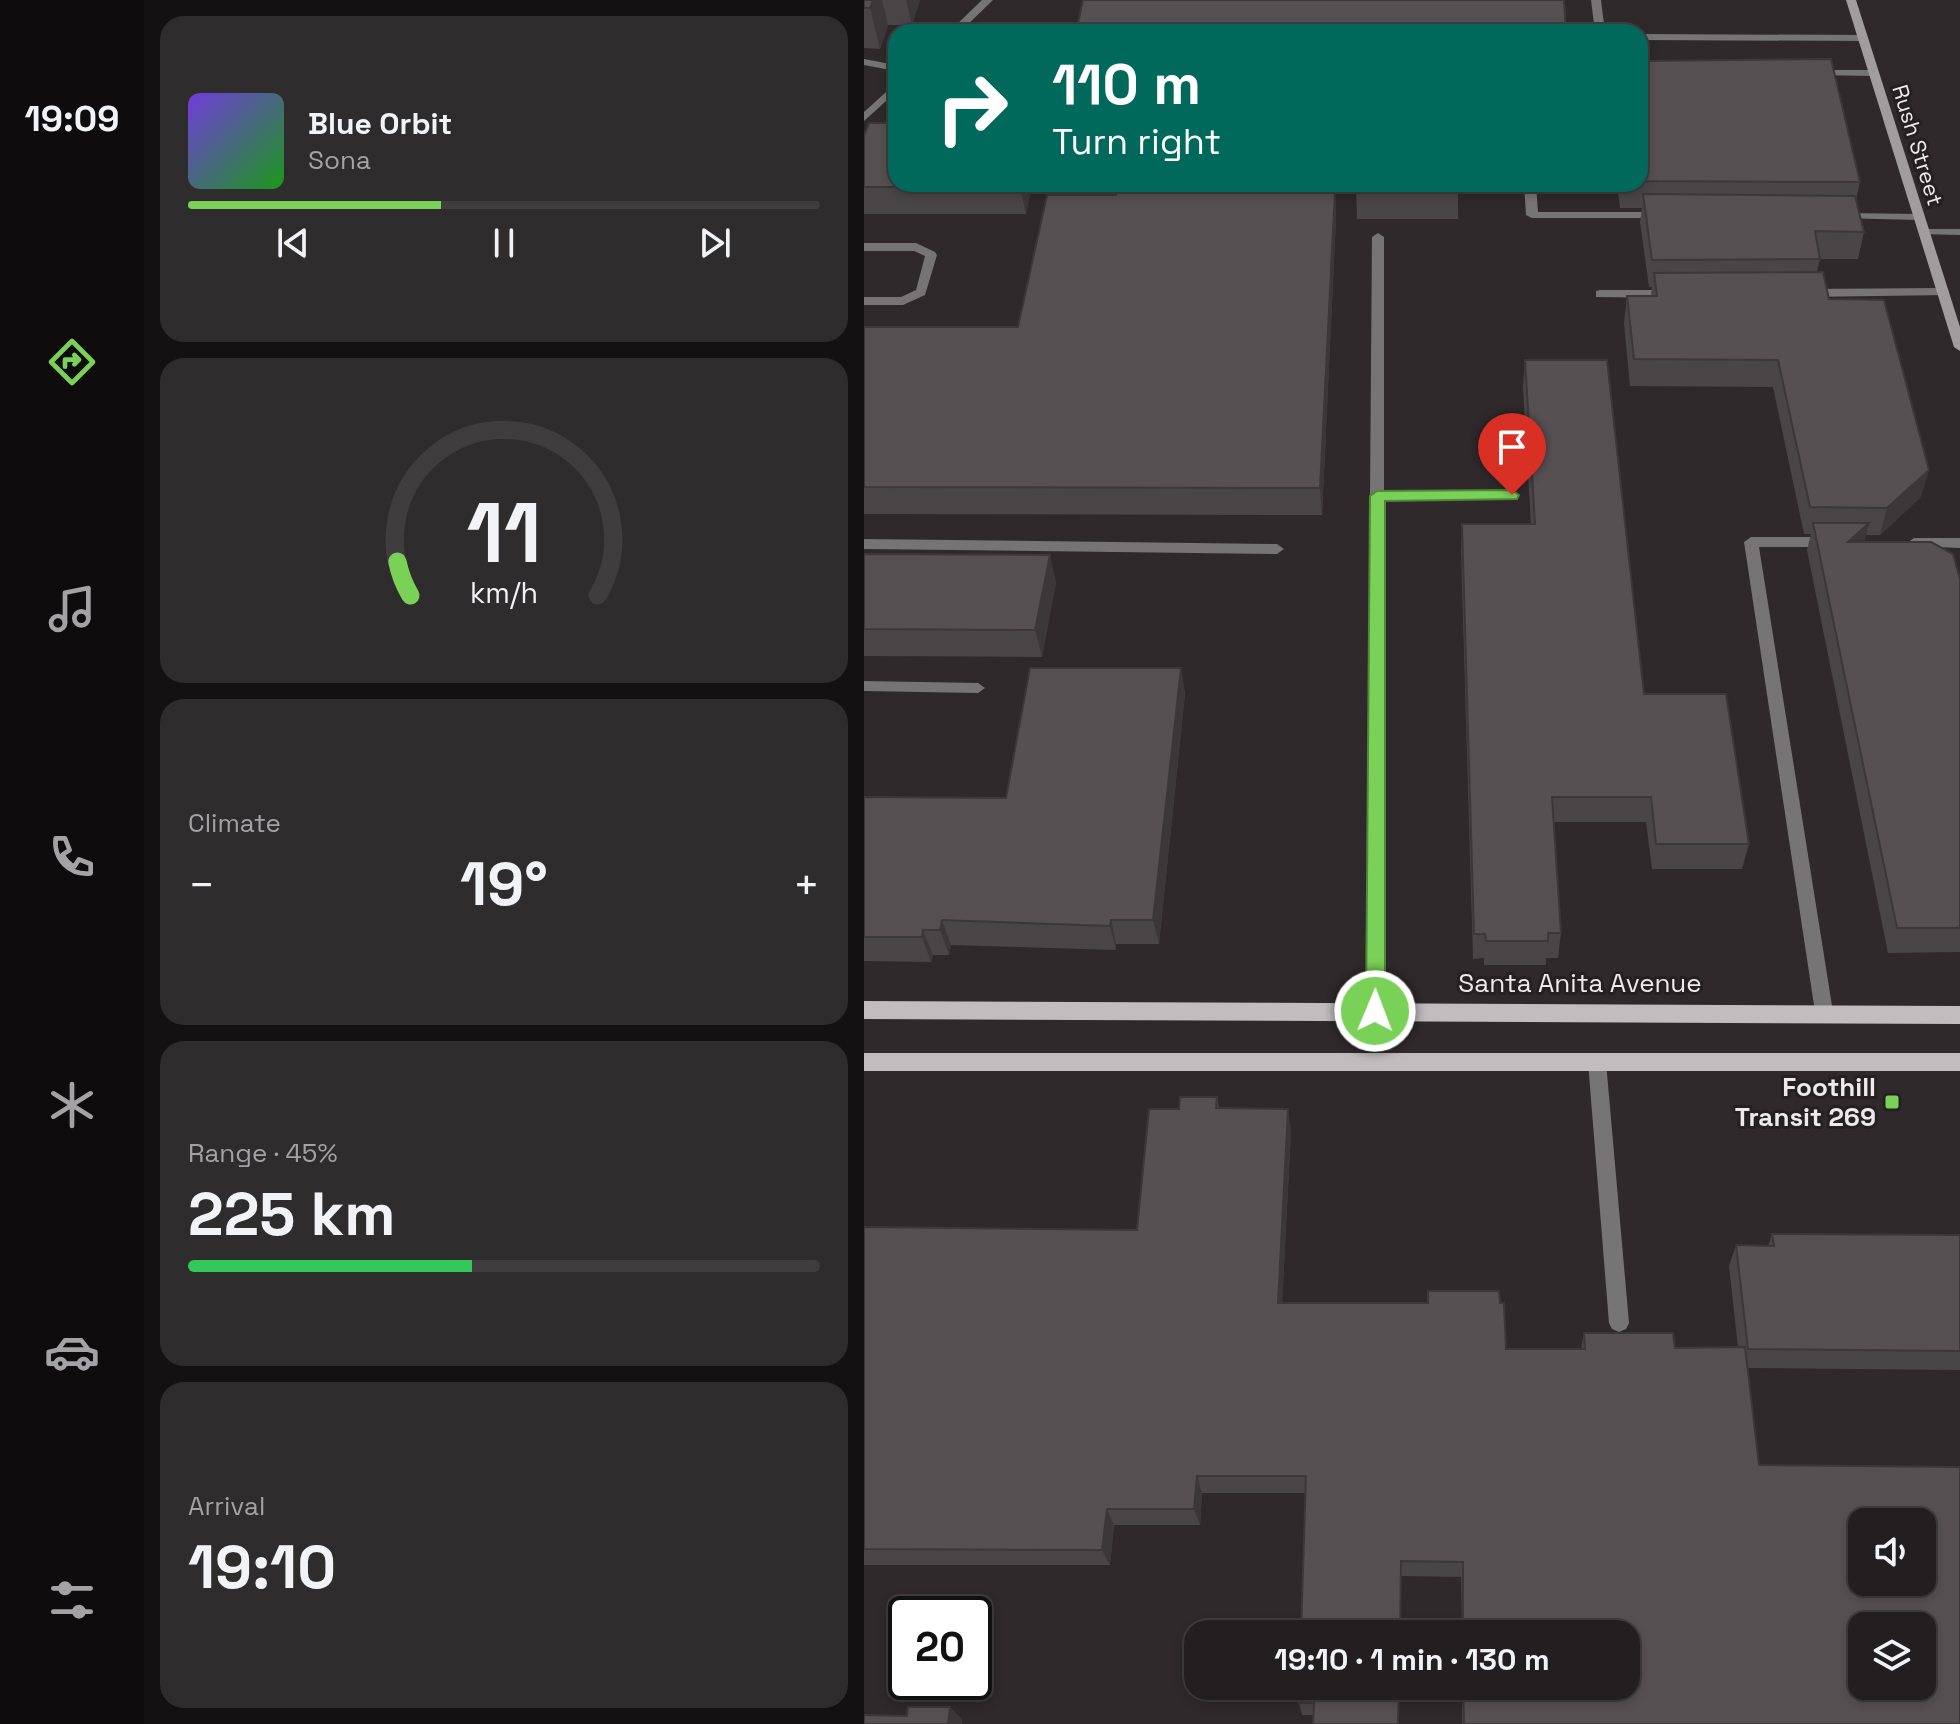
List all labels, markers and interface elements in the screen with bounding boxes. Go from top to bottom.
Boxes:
text: 110 m [1052,49,1201,120]
icon: right [920,56,1024,160]
street label: Rush Street [1886,81,1950,209]
text: 19:09 [25,96,119,142]
text: Blue Orbit [308,104,452,143]
text: Turn right [1052,119,1221,165]
text: Sona [308,143,371,177]
icon: previous [271,221,315,265]
icon: pause [482,221,526,265]
icon: next [693,221,737,265]
icon: directions [44,334,100,390]
pin [1478,413,1546,495]
icon: arrive [1490,425,1534,469]
text: 11 [466,480,542,586]
text: km/h [470,576,538,612]
icon: music [44,581,100,637]
text: Climate [188,806,281,840]
icon: phone [44,829,100,885]
text: 19° [460,846,548,923]
text: − [188,857,215,913]
text: + [793,857,820,913]
street label: Santa Anita Avenue [1458,966,1702,1000]
position arrow [1333,969,1417,1053]
place label: Foothill Transit 269 [1735,1070,1876,1134]
icon: climate [44,1077,100,1133]
marker: Foothill Transit 269 [1883,1093,1901,1111]
text: Range · 45% [188,1136,338,1170]
text: 225 km [188,1176,396,1253]
icon: car [44,1324,100,1380]
text: Arrival [188,1489,265,1523]
map controls [1848,1508,1936,1700]
button: sound [1848,1508,1936,1596]
text: 19:10 [188,1529,336,1606]
icon: filters [44,1572,100,1628]
speed limit sign: 20 [888,1596,992,1700]
button: layers [1848,1612,1936,1700]
text: 19:10 · 1 min · 130 m [1274,1640,1550,1679]

